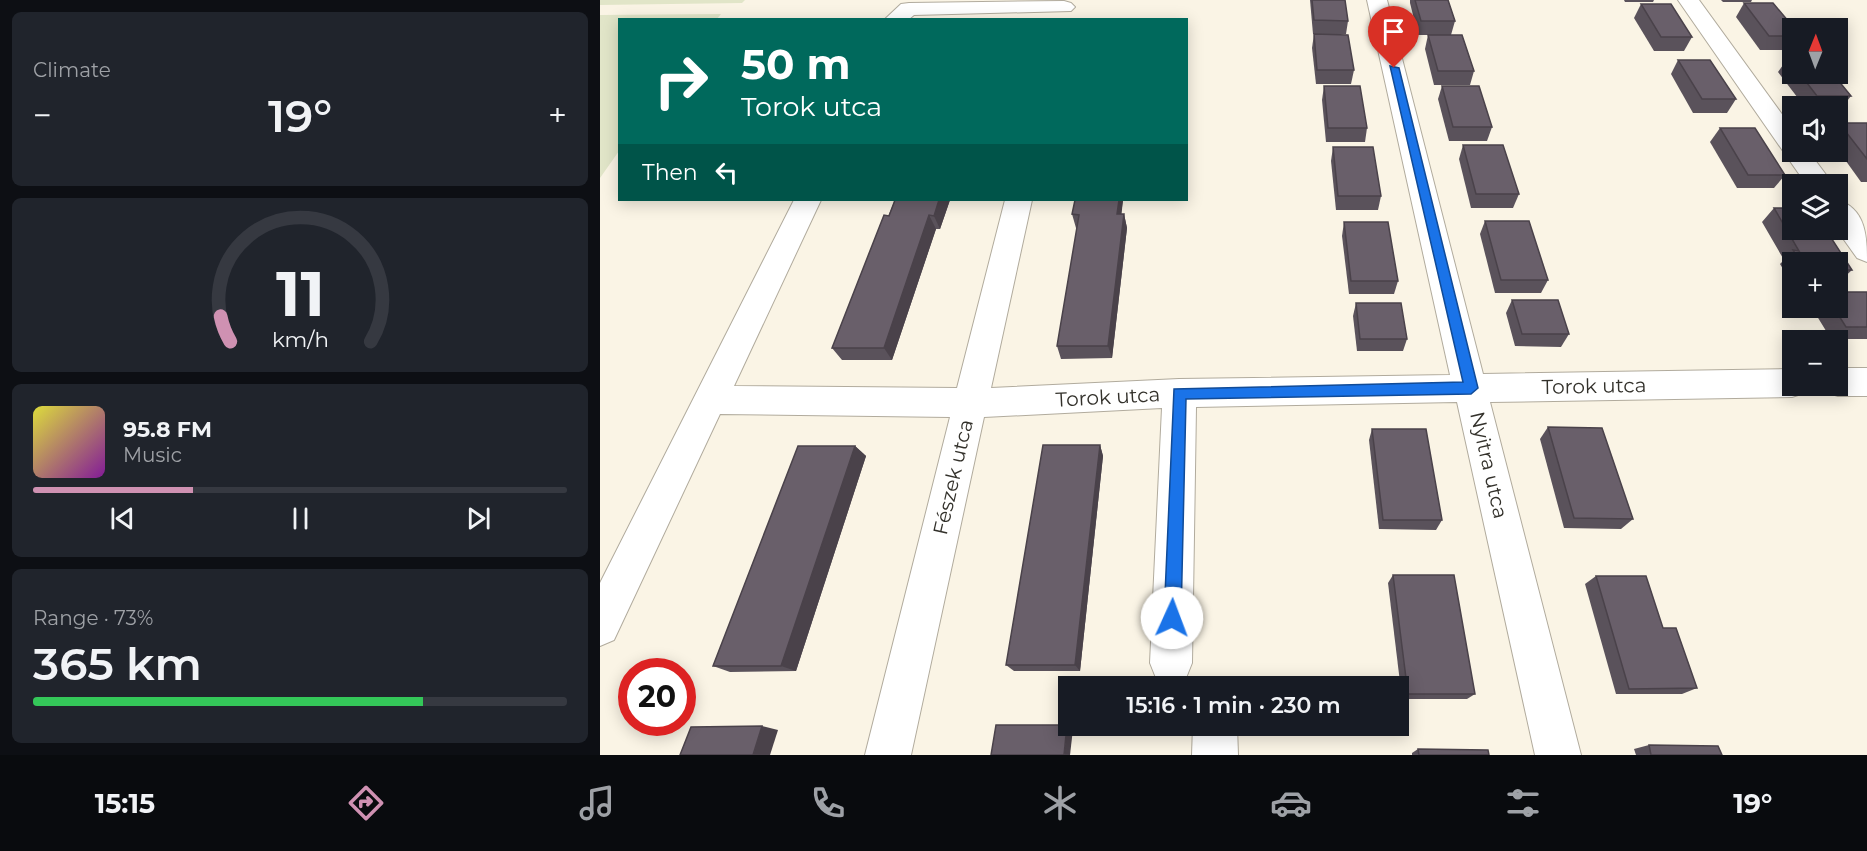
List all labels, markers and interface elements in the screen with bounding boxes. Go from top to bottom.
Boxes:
pin [1368,6,1419,68]
icon: arrive [1377,15,1410,48]
north arrow [1782,18,1848,84]
map controls [1782,18,1848,396]
text: 50 m [741,38,850,90]
icon: right [642,42,720,120]
text: Climate [33,58,111,82]
text: 19° [268,88,332,143]
text: Torok utca [741,90,882,123]
text: − [33,95,52,135]
text: + [548,95,567,135]
button: sound [1782,96,1848,162]
icon: left [710,156,743,189]
text: Then [642,159,698,186]
button: layers [1782,174,1848,240]
button: + [1782,252,1848,318]
text: 11 [276,256,324,332]
text: km/h [271,326,329,352]
button: − [1782,330,1848,396]
street label: Torok utca [1541,373,1647,399]
street label: Torok utca [1055,382,1161,412]
street label: Nyitra utca [1465,409,1513,521]
text: 95.8 FM [123,416,212,443]
street label: Fészek utca [928,417,978,537]
text: Music [123,443,182,467]
icon: previous [106,502,139,535]
icon: pause [284,502,317,535]
icon: next [462,502,495,535]
position arrow [1140,586,1204,650]
text: Range · 73% [33,606,153,630]
text: 365 km [33,636,202,691]
speed limit sign: 20 [618,658,696,736]
text: 15:16 · 1 min · 230 m [1126,692,1341,719]
icon: directions [345,782,387,824]
icon: music [576,782,618,824]
icon: phone [807,782,849,824]
icon: climate [1039,782,1081,824]
icon: car [1270,782,1312,824]
icon: filters [1502,782,1544,824]
text: 15:15 [95,787,155,820]
text: 19° [1733,787,1772,820]

